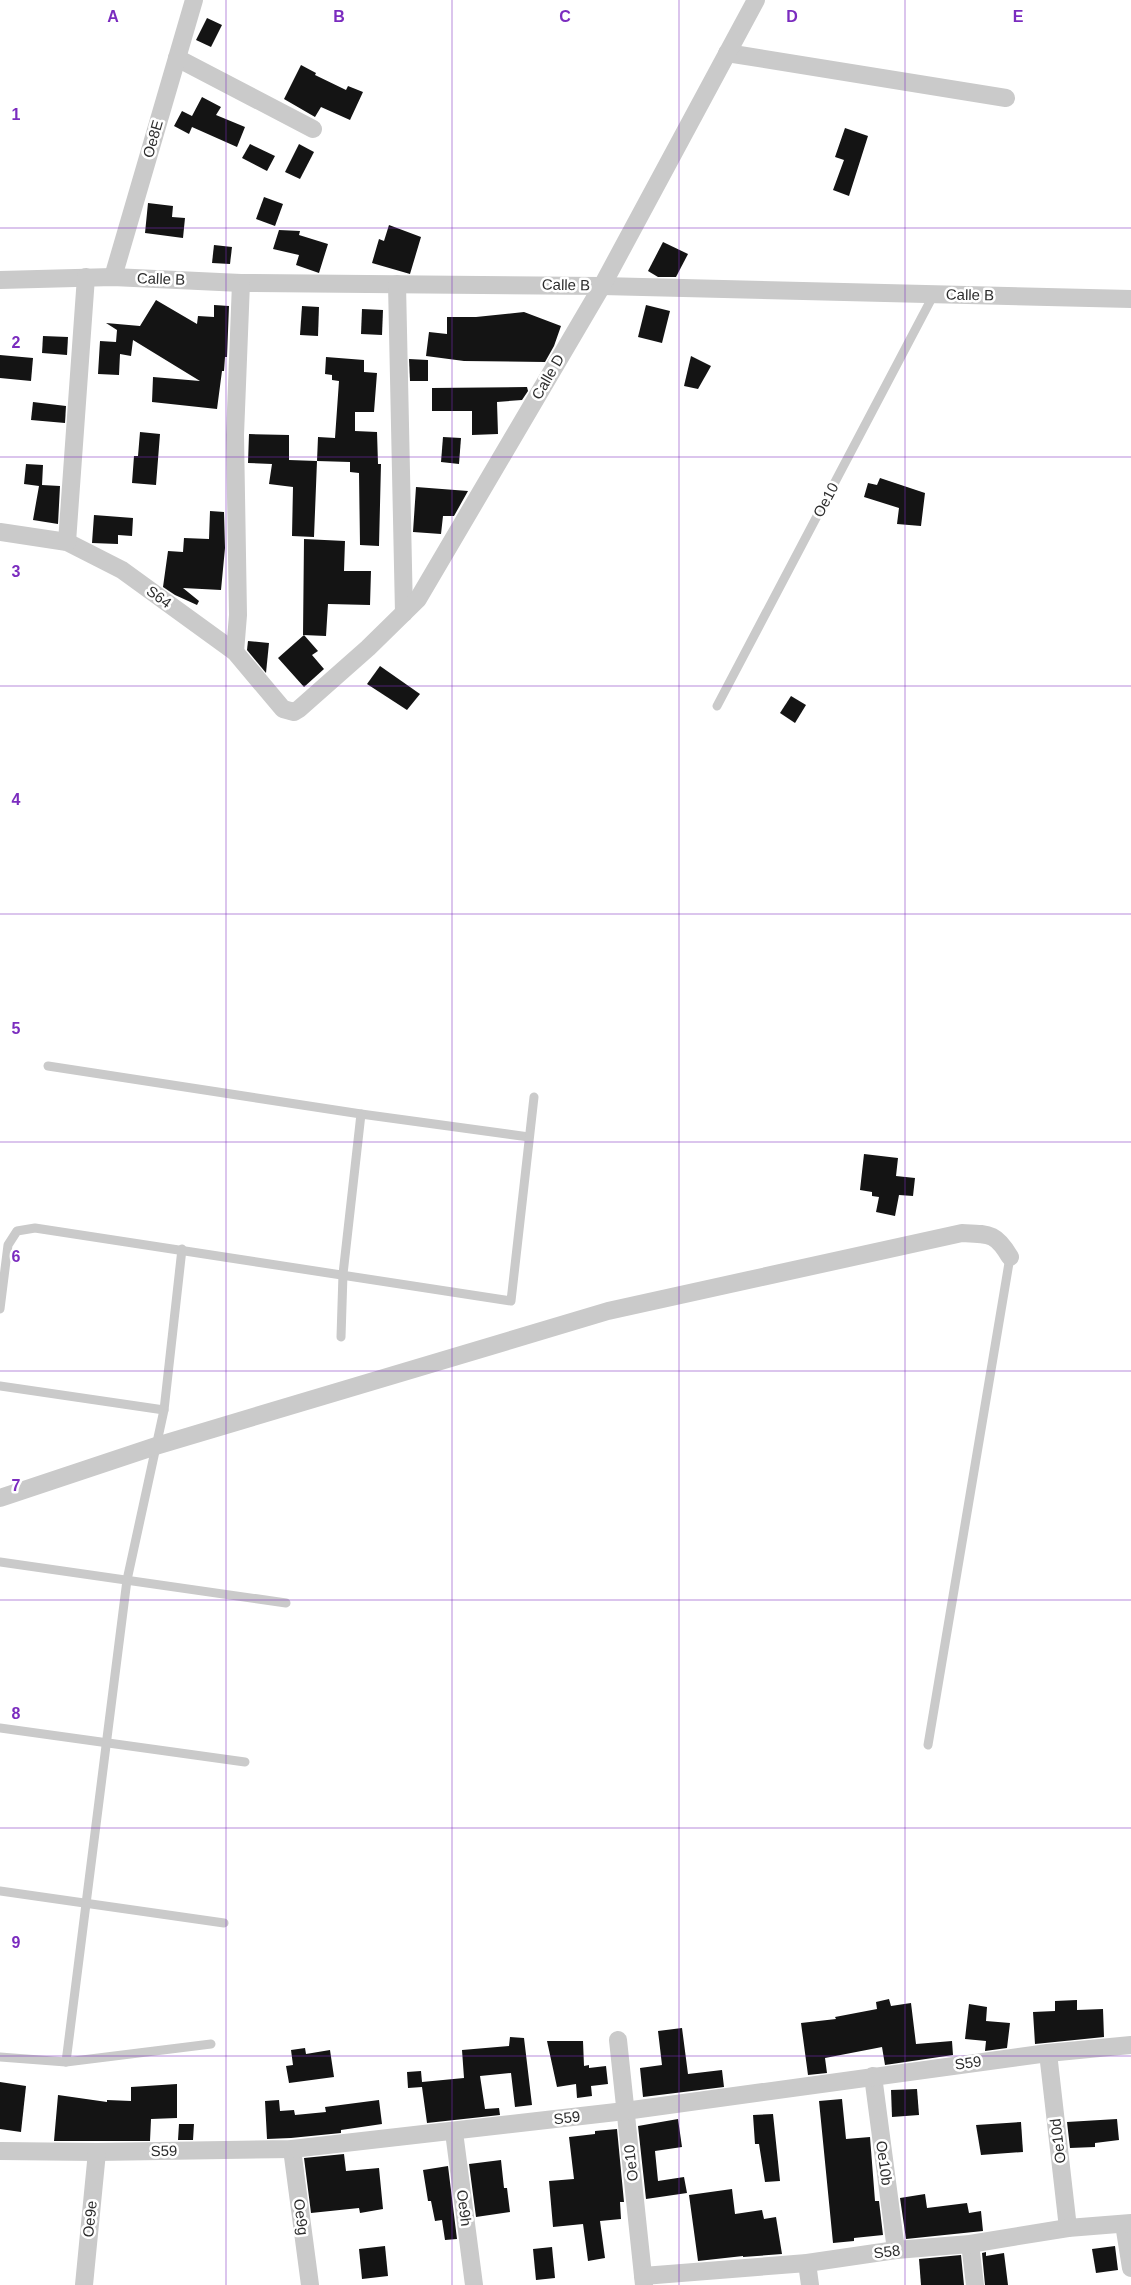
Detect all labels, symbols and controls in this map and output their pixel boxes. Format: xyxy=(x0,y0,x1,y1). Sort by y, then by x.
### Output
text: A xyxy=(107,8,119,25)
text: B xyxy=(333,8,345,25)
text: C xyxy=(559,8,571,25)
text: D xyxy=(786,8,798,25)
text: E xyxy=(1013,8,1024,25)
text: 1 xyxy=(12,106,21,123)
street label: Oe8E xyxy=(139,118,166,160)
street label: Calle B xyxy=(137,269,185,288)
street label: Calle B xyxy=(542,276,590,293)
street label: Calle B xyxy=(946,286,994,303)
text: 2 xyxy=(12,334,21,351)
street label: Calle D xyxy=(528,351,567,402)
street label: Oe10 xyxy=(809,480,842,520)
text: 3 xyxy=(12,563,21,580)
street label: S64 xyxy=(143,582,175,611)
text: 4 xyxy=(12,791,21,808)
text: 5 xyxy=(12,1020,21,1037)
text: 6 xyxy=(12,1248,21,1265)
text: 7 xyxy=(12,1477,21,1494)
text: 8 xyxy=(12,1705,21,1722)
text: 9 xyxy=(12,1934,21,1951)
street label: S59 xyxy=(954,2052,982,2073)
street label: S59 xyxy=(553,2107,581,2128)
street label: Oe10d xyxy=(1046,2118,1069,2164)
street label: Oe10b xyxy=(873,2139,896,2186)
street label: S59 xyxy=(150,2142,177,2159)
street label: Oe10 xyxy=(620,2144,641,2182)
street label: Oe9h xyxy=(454,2189,475,2227)
street label: Oe9g xyxy=(291,2198,312,2236)
street label: Oe9e xyxy=(79,2200,100,2238)
street label: S58 xyxy=(873,2241,901,2262)

